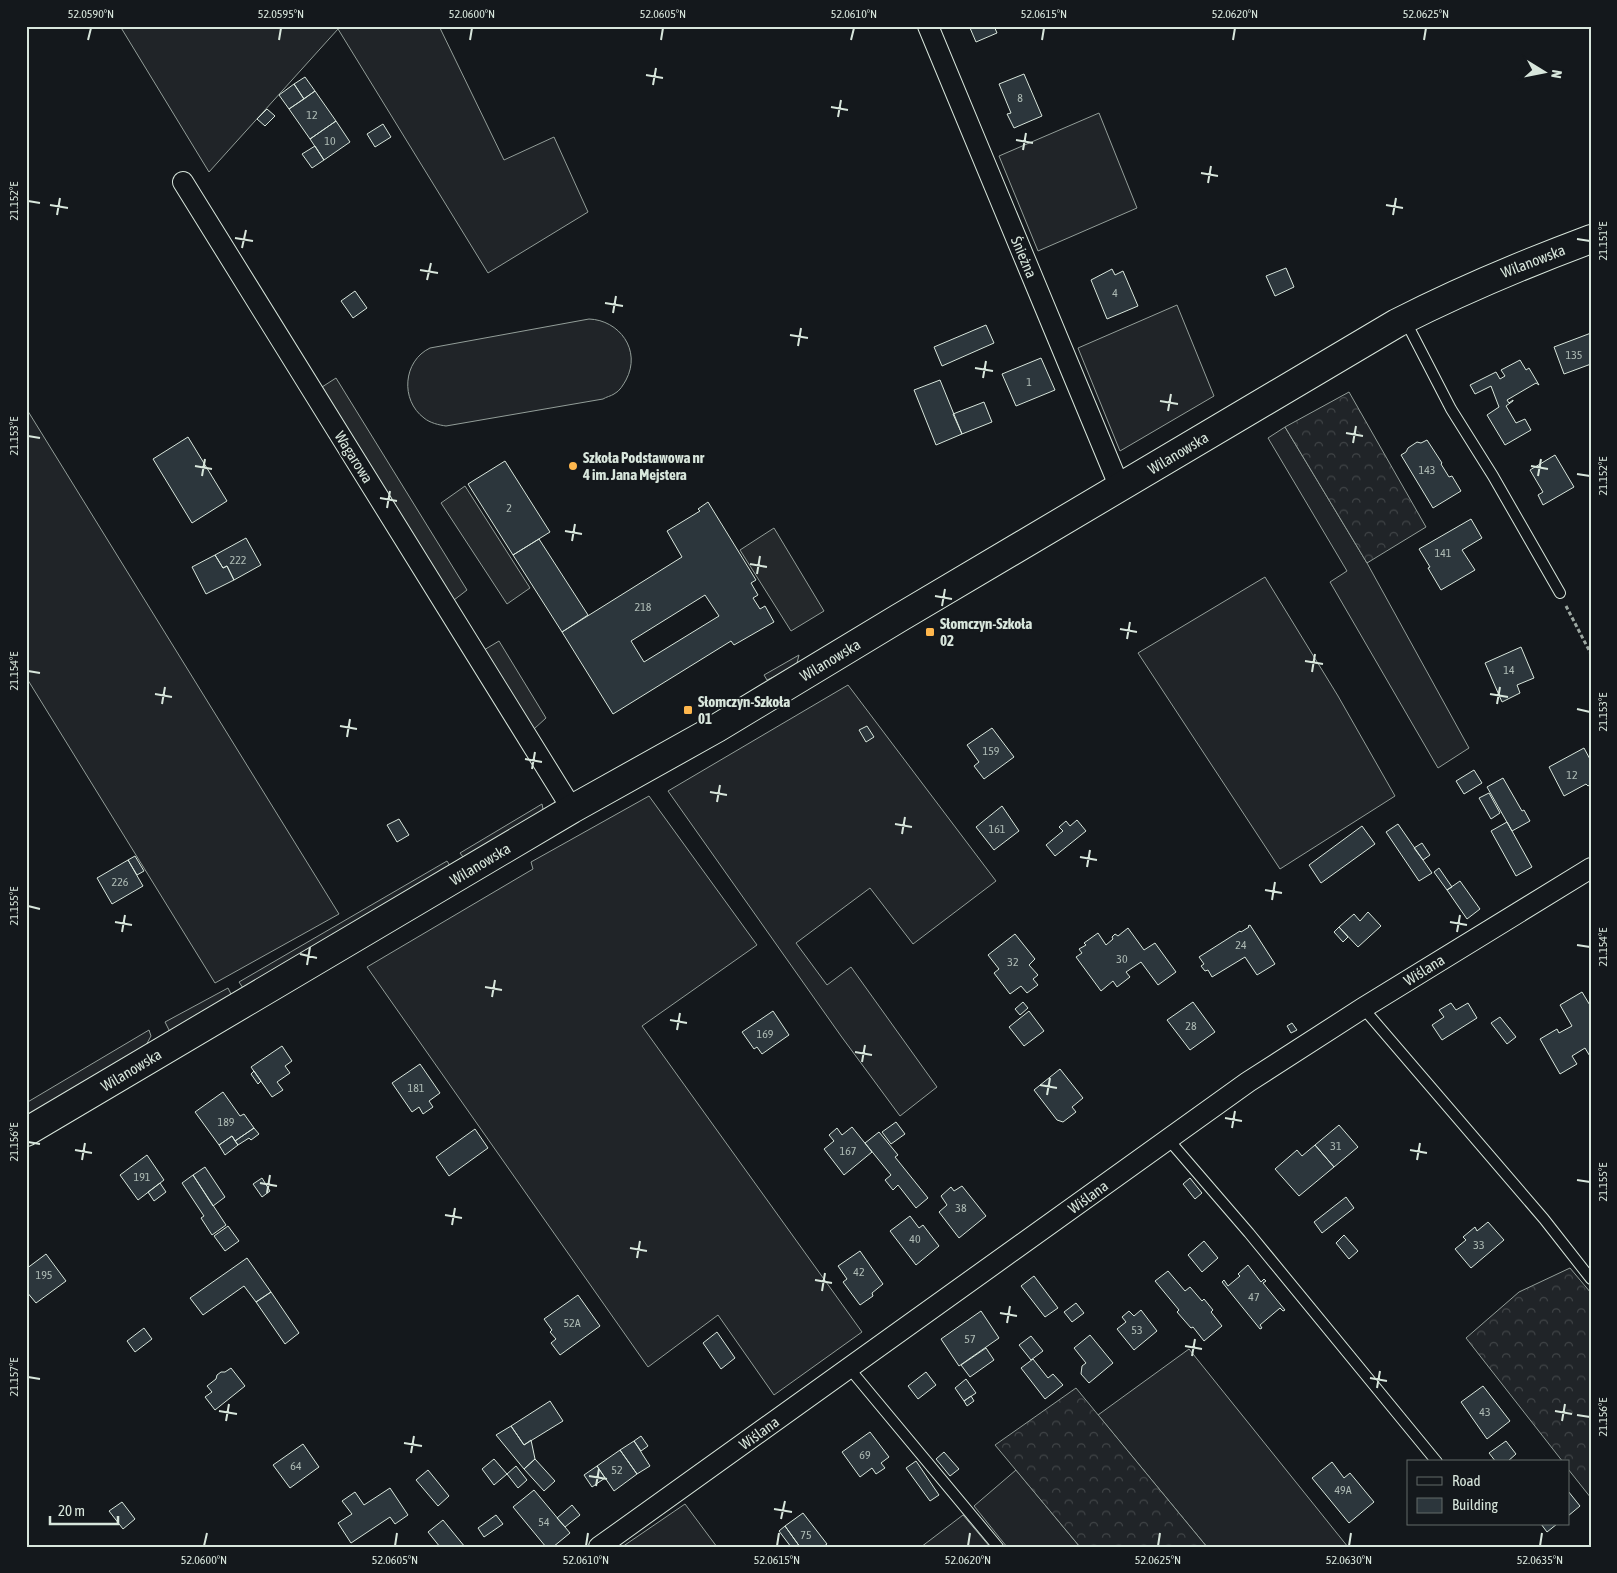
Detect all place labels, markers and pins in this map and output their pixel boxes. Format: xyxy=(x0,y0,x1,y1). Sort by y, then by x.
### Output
place label: Szkoła Podstawowa nr 4 im. Jana Mejstera xyxy=(582,449,705,483)
marker: Szkoła Podstawowa nr 4 im. Jana Mejstera xyxy=(567,460,579,472)
place label: Słomczyn-Szkoła 02 xyxy=(940,615,1032,649)
marker: Słomczyn-Szkoła 02 xyxy=(924,626,936,638)
place label: Słomczyn-Szkoła 01 xyxy=(698,693,790,727)
marker: Słomczyn-Szkoła 01 xyxy=(682,704,694,716)

